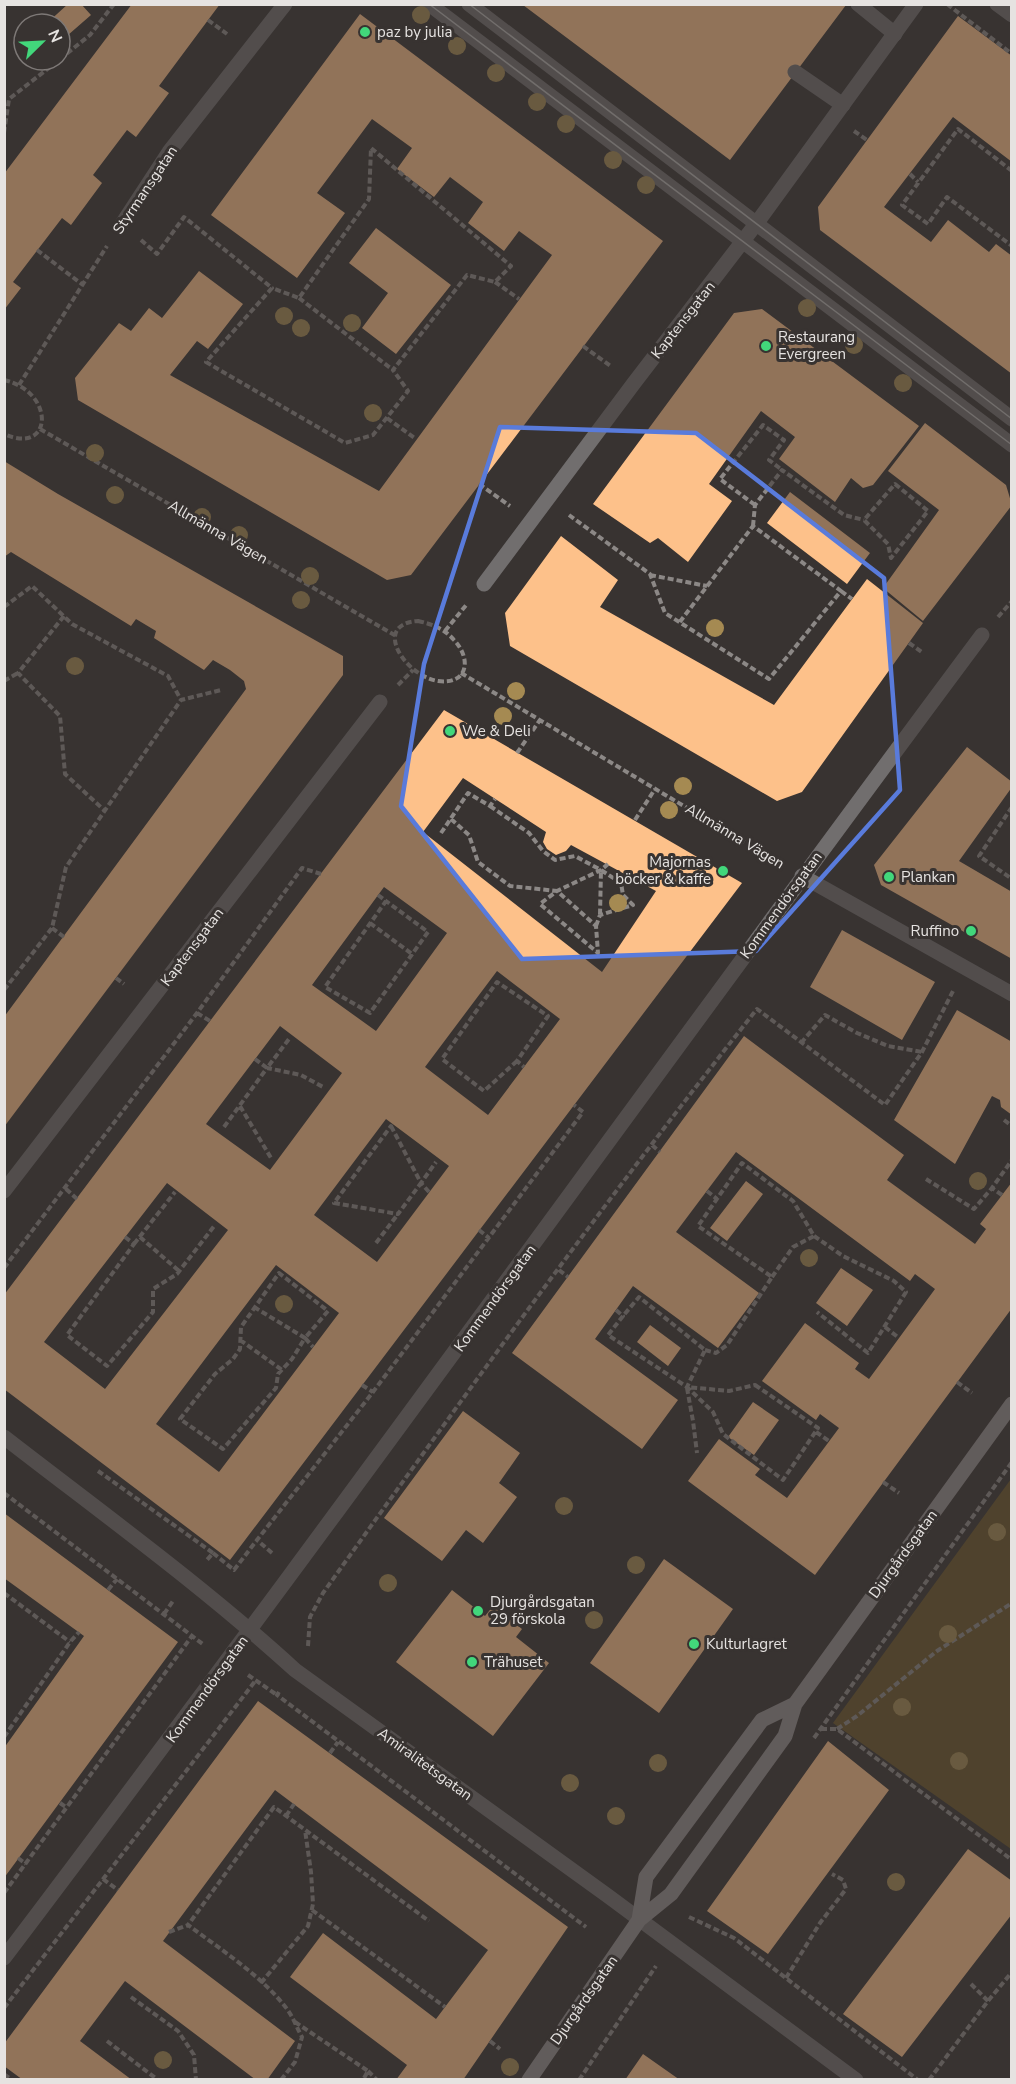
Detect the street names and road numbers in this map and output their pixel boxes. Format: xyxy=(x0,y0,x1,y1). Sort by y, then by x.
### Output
street label: Styrmansgatan xyxy=(108,142,182,238)
street label: Kaptensgatan xyxy=(646,277,720,363)
street label: Allmänna Vägen xyxy=(164,495,272,569)
street label: Allmänna Vägen xyxy=(682,799,788,873)
street label: Kommendörsgatan xyxy=(735,847,827,963)
street label: Kaptensgatan xyxy=(156,904,228,990)
street label: Kommendörsgatan xyxy=(449,1240,541,1356)
street label: Djurgårdsgatan xyxy=(864,1506,942,1602)
street label: Kommendörsgatan xyxy=(161,1631,253,1747)
street label: Amiralitetsgatan xyxy=(374,1723,476,1805)
street label: Djurgårdsgatan xyxy=(546,1951,622,2049)

